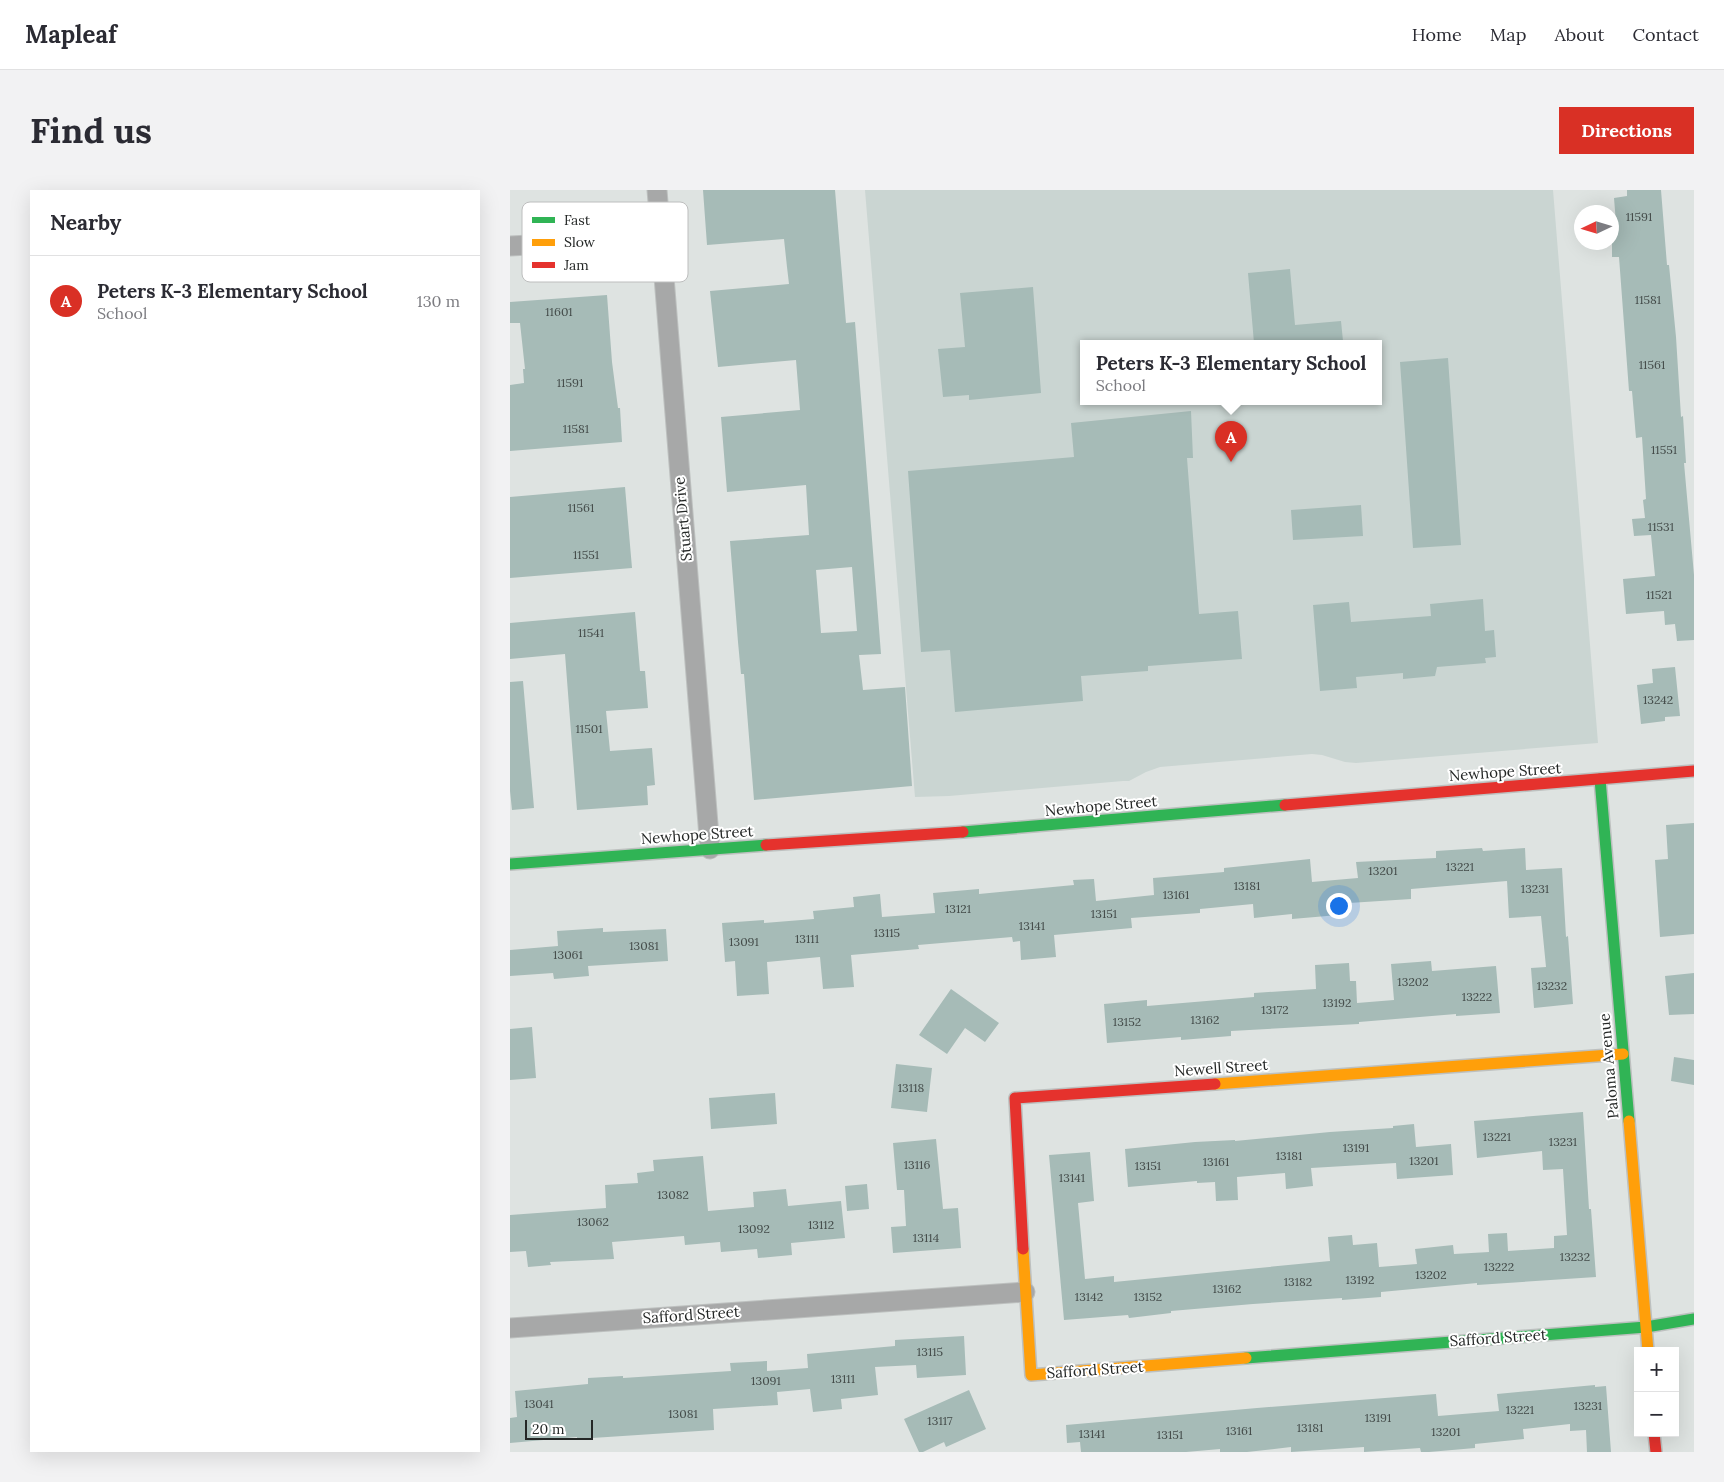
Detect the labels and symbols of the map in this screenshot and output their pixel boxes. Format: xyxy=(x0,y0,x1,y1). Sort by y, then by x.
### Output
legend xyxy=(522,202,688,282)
north arrow xyxy=(1574,205,1619,250)
house number: 11591 xyxy=(1626,209,1652,224)
text: Fast xyxy=(564,211,591,229)
text: Slow xyxy=(564,233,596,251)
text: Jam xyxy=(563,256,589,274)
house number: 11581 xyxy=(1635,292,1661,307)
house number: 11601 xyxy=(545,304,573,319)
house number: 11561 xyxy=(1639,357,1665,372)
house number: 11591 xyxy=(557,375,583,390)
house number: 11581 xyxy=(563,421,589,436)
pin: A xyxy=(1215,421,1247,462)
house number: 11551 xyxy=(1651,442,1677,457)
street label: Stuart Drive xyxy=(669,476,696,562)
house number: 11561 xyxy=(568,500,594,515)
house number: 11531 xyxy=(1648,519,1674,534)
house number: 11551 xyxy=(573,547,599,562)
house number: 11521 xyxy=(1646,587,1672,602)
house number: 11541 xyxy=(578,625,604,640)
house number: 13242 xyxy=(1643,692,1673,707)
house number: 11501 xyxy=(575,721,603,736)
street label: Newhope Street xyxy=(1448,758,1562,785)
street label: Newhope Street xyxy=(1044,791,1158,820)
street label: Newhope Street xyxy=(640,821,754,848)
house number: 13221 xyxy=(1446,859,1474,874)
house number: 13201 xyxy=(1368,863,1398,878)
house number: 13181 xyxy=(1234,878,1260,893)
house number: 13231 xyxy=(1521,881,1549,896)
house number: 13161 xyxy=(1163,887,1189,902)
your location xyxy=(1326,893,1352,919)
house number: 13121 xyxy=(945,901,971,916)
house number: 13151 xyxy=(1091,906,1117,921)
house number: 13141 xyxy=(1019,918,1045,933)
house number: 13115 xyxy=(874,925,900,940)
house number: 13111 xyxy=(795,931,819,946)
house number: 13091 xyxy=(729,934,759,949)
house number: 13081 xyxy=(629,938,659,953)
house number: 13061 xyxy=(553,947,583,962)
house number: 13202 xyxy=(1397,974,1429,989)
house number: 13232 xyxy=(1537,978,1567,993)
house number: 13222 xyxy=(1462,989,1492,1004)
house number: 13192 xyxy=(1323,995,1351,1010)
house number: 13172 xyxy=(1261,1002,1289,1017)
house number: 13162 xyxy=(1191,1012,1219,1027)
street label: Paloma Avenue xyxy=(1594,1013,1623,1119)
house number: 13152 xyxy=(1113,1014,1141,1029)
street label: Newell Street xyxy=(1173,1055,1269,1080)
house number: 13118 xyxy=(898,1080,925,1095)
house number: 13221 xyxy=(1483,1129,1511,1144)
house number: 13231 xyxy=(1549,1134,1577,1149)
house number: 13191 xyxy=(1343,1140,1369,1155)
house number: 13181 xyxy=(1276,1148,1302,1163)
house number: 13201 xyxy=(1409,1153,1439,1168)
house number: 13161 xyxy=(1203,1154,1229,1169)
house number: 13116 xyxy=(904,1157,930,1172)
house number: 13151 xyxy=(1135,1158,1161,1173)
house number: 13141 xyxy=(1059,1170,1085,1185)
house number: 13082 xyxy=(657,1187,689,1202)
house number: 13062 xyxy=(577,1214,609,1229)
house number: 13112 xyxy=(808,1217,834,1232)
house number: 13092 xyxy=(738,1221,770,1236)
house number: 13114 xyxy=(913,1230,940,1245)
house number: 13232 xyxy=(1560,1249,1590,1264)
house number: 13222 xyxy=(1484,1259,1514,1274)
house number: 13202 xyxy=(1415,1267,1447,1282)
house number: 13192 xyxy=(1346,1272,1374,1287)
house number: 13182 xyxy=(1284,1274,1312,1289)
house number: 13162 xyxy=(1213,1281,1241,1296)
house number: 13142 xyxy=(1075,1289,1103,1304)
house number: 13152 xyxy=(1134,1289,1162,1304)
street label: Safford Street xyxy=(642,1302,740,1327)
street label: Safford Street xyxy=(1449,1325,1547,1350)
house number: 13115 xyxy=(917,1344,943,1359)
street label: Safford Street xyxy=(1046,1357,1144,1382)
house number: 13111 xyxy=(831,1371,855,1386)
house number: 13091 xyxy=(751,1373,781,1388)
house number: 13041 xyxy=(524,1396,554,1411)
house number: 13231 xyxy=(1574,1398,1602,1413)
house number: 13221 xyxy=(1506,1402,1534,1417)
house number: 13081 xyxy=(668,1406,698,1421)
house number: 13191 xyxy=(1365,1410,1391,1425)
house number: 13117 xyxy=(927,1413,953,1428)
scale bar xyxy=(525,1417,592,1440)
house number: 13181 xyxy=(1297,1420,1323,1435)
house number: 13161 xyxy=(1226,1423,1252,1438)
house number: 13201 xyxy=(1431,1424,1461,1439)
house number: 13141 xyxy=(1079,1426,1105,1441)
house number: 13151 xyxy=(1157,1427,1183,1442)

